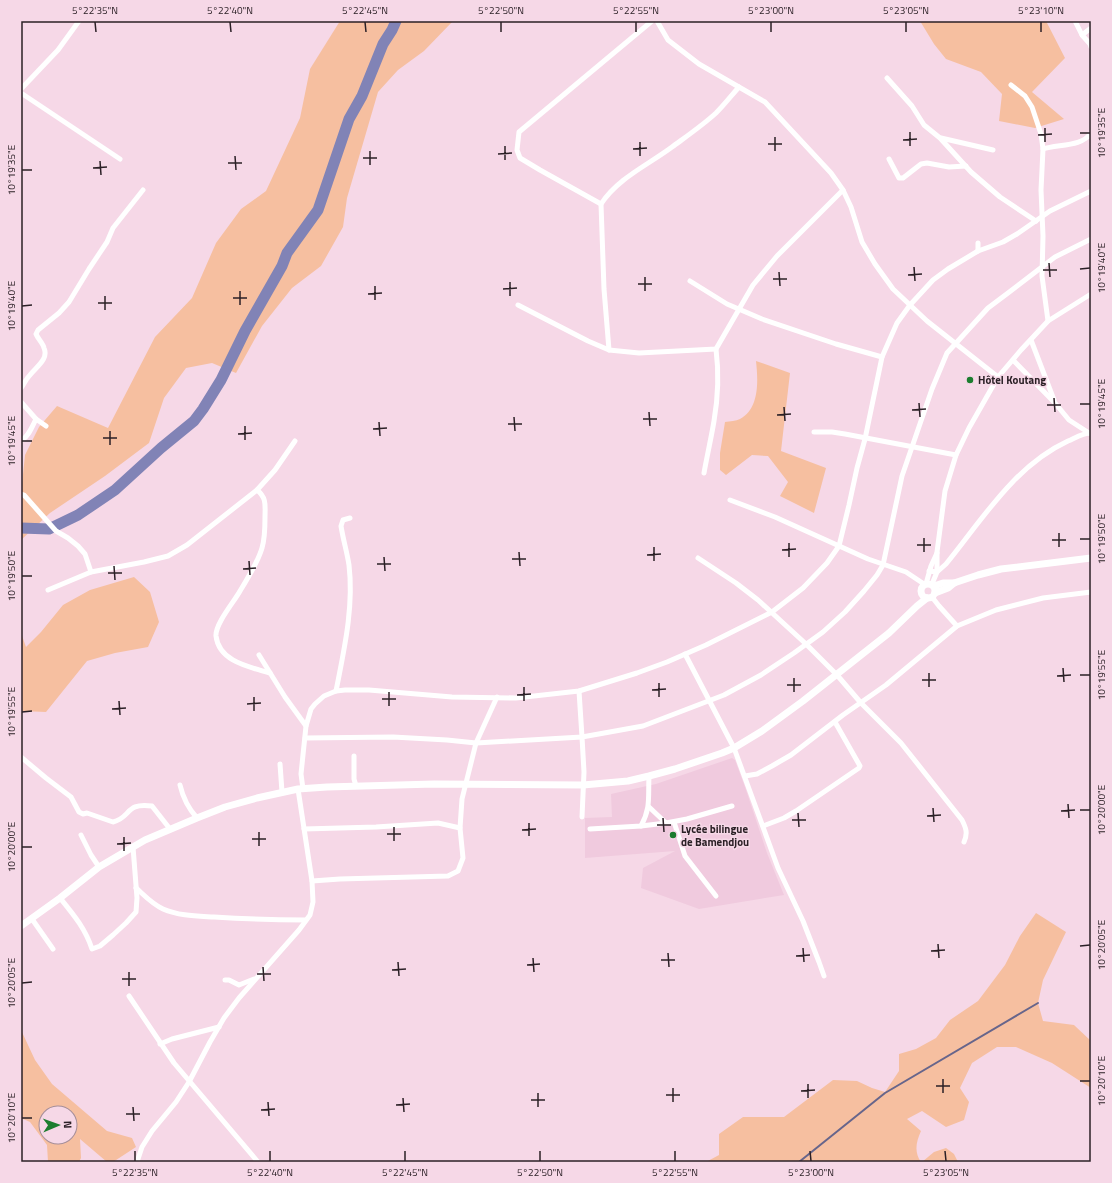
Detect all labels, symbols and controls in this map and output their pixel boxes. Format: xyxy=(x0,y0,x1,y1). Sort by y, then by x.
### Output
text: 5°22'35"N xyxy=(72,3,118,18)
text: 5°22'40"N xyxy=(207,3,253,18)
text: 5°22'45"N xyxy=(342,3,388,18)
text: 5°22'50"N xyxy=(478,3,524,18)
text: 5°22'55"N xyxy=(613,3,659,18)
text: 5°23'00"N xyxy=(748,3,794,18)
text: 5°23'05"N xyxy=(883,3,929,18)
text: 5°23'10"N xyxy=(1018,3,1064,18)
text: 10°19'35"E xyxy=(1094,107,1109,158)
text: 10°19'35"E xyxy=(4,144,19,195)
text: 10°19'40"E xyxy=(1094,242,1109,293)
text: 10°19'40"E xyxy=(4,280,19,331)
place label: Hôtel Koutang xyxy=(978,372,1046,388)
marker: Hôtel Koutang xyxy=(965,375,975,385)
text: 10°19'45"E xyxy=(1094,378,1109,429)
text: 10°19'45"E xyxy=(4,415,19,466)
text: 10°19'50"E xyxy=(1094,513,1109,564)
text: 10°19'50"E xyxy=(4,550,19,601)
text: 10°19'55"E xyxy=(1094,649,1109,700)
text: 10°19'55"E xyxy=(4,686,19,737)
text: 10°20'00"E xyxy=(1094,784,1109,835)
text: 10°20'00"E xyxy=(4,821,19,872)
place label: Lycée bilingue de Bamendjou xyxy=(681,821,749,850)
marker: Lycée bilingue de Bamendjou xyxy=(668,830,678,840)
text: 10°20'05"E xyxy=(1094,919,1109,970)
text: 10°20'05"E xyxy=(4,957,19,1008)
text: 10°20'10"E xyxy=(1094,1055,1109,1106)
text: 10°20'10"E xyxy=(4,1092,19,1143)
north arrow xyxy=(38,1105,78,1145)
text: N xyxy=(60,1121,76,1129)
text: 5°22'35"N xyxy=(112,1165,158,1180)
text: 5°22'40"N xyxy=(247,1165,293,1180)
text: 5°22'45"N xyxy=(382,1165,428,1180)
text: 5°22'50"N xyxy=(517,1165,563,1180)
text: 5°22'55"N xyxy=(652,1165,698,1180)
text: 5°23'00"N xyxy=(788,1165,834,1180)
text: 5°23'05"N xyxy=(923,1165,969,1180)

